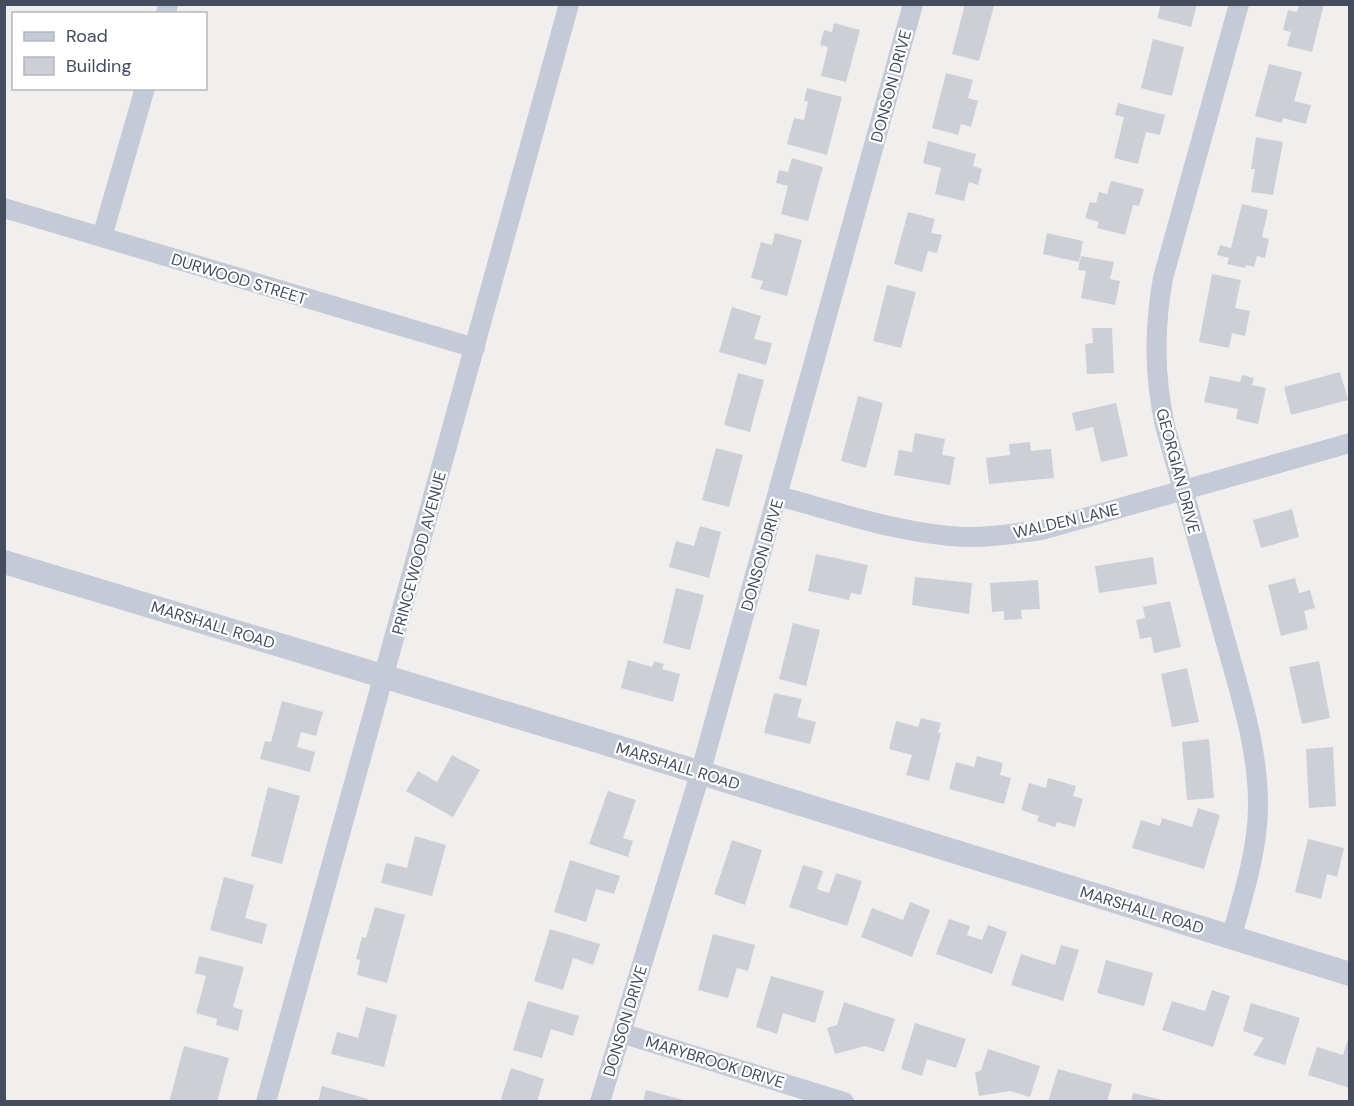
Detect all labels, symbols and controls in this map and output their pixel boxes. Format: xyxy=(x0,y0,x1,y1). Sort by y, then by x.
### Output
legend xyxy=(12,12,207,90)
text: Road xyxy=(66,24,108,48)
street label: DONSON DRIVE xyxy=(866,28,916,144)
text: Building xyxy=(66,54,131,78)
street label: DURWOOD STREET xyxy=(169,248,309,310)
street label: GEORGIAN DRIVE xyxy=(1151,406,1205,536)
street label: PRINCEWOOD AVENUE xyxy=(387,469,451,637)
street label: DONSON DRIVE xyxy=(736,497,788,613)
street label: WALDEN LANE xyxy=(1011,499,1121,543)
street label: MARSHALL ROAD xyxy=(149,596,277,654)
street label: MARSHALL ROAD xyxy=(614,737,742,795)
street label: MARSHALL ROAD xyxy=(1078,881,1206,939)
street label: DONSON DRIVE xyxy=(598,963,652,1079)
street label: MARYBROOK DRIVE xyxy=(643,1031,787,1093)

